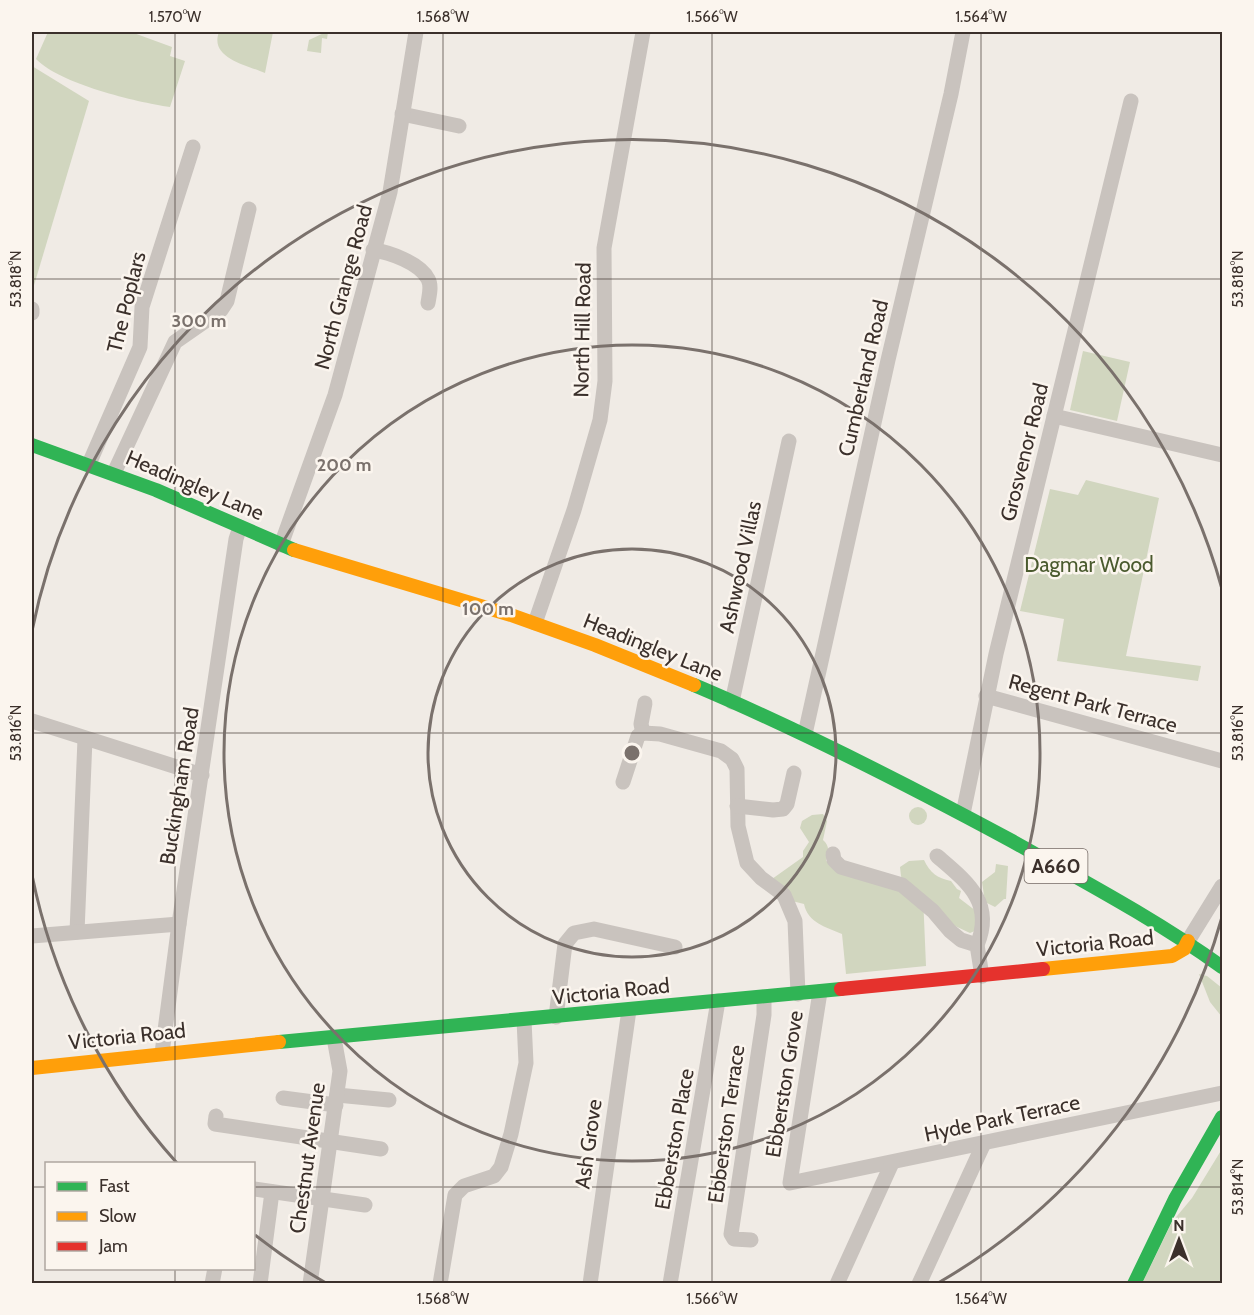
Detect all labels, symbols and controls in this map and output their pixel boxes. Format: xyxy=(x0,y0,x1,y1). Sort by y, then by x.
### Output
text: 1.570°W xyxy=(149,8,202,26)
text: 1.568°W xyxy=(417,8,470,26)
text: 1.566°W xyxy=(686,8,739,26)
text: 1.564°W xyxy=(955,8,1008,26)
street label: North Grange Road xyxy=(309,202,377,372)
street label: The Poplars xyxy=(101,249,151,355)
text: 53.818°N xyxy=(7,250,25,308)
text: 53.818°N xyxy=(1229,250,1247,308)
street label: North Hill Road xyxy=(568,262,596,398)
street label: Cumberland Road xyxy=(833,297,893,459)
text: 300 m xyxy=(172,310,226,332)
street label: Grosvenor Road xyxy=(995,380,1053,524)
street label: Headingley Lane xyxy=(122,445,268,525)
text: 200 m xyxy=(317,454,371,476)
street label: Ashwood Villas xyxy=(714,498,766,635)
park label: Dagmar Wood xyxy=(1024,552,1154,577)
text: 100 m xyxy=(462,598,514,620)
street label: Headingley Lane xyxy=(580,608,726,686)
street label: Regent Park Terrace xyxy=(1006,668,1180,738)
text: 53.816°N xyxy=(7,705,25,761)
street label: Buckingham Road xyxy=(154,705,204,867)
text: 53.816°N xyxy=(1229,705,1247,761)
centre of rings xyxy=(622,743,642,763)
road number: A660 xyxy=(1024,849,1088,883)
street label: Victoria Road xyxy=(1035,924,1155,962)
street label: Victoria Road xyxy=(551,972,671,1010)
street label: Ebberston Grove xyxy=(760,1008,808,1159)
street label: Victoria Road xyxy=(67,1017,187,1055)
street label: Ebberston Terrace xyxy=(703,1043,750,1205)
street label: Ebberston Place xyxy=(649,1066,699,1212)
street label: Chestnut Avenue xyxy=(284,1081,330,1235)
street label: Hyde Park Terrace xyxy=(922,1089,1082,1147)
street label: Ash Grove xyxy=(569,1097,607,1190)
text: 53.814°N xyxy=(1229,1159,1247,1215)
legend xyxy=(45,1162,255,1270)
text: Fast xyxy=(99,1175,130,1197)
text: Slow xyxy=(99,1205,136,1227)
north arrow xyxy=(1149,1210,1209,1270)
text: N xyxy=(1173,1216,1185,1235)
text: Jam xyxy=(98,1235,128,1257)
text: 1.568°W xyxy=(417,1290,470,1308)
text: 1.566°W xyxy=(686,1290,739,1308)
text: 1.564°W xyxy=(955,1290,1008,1308)

